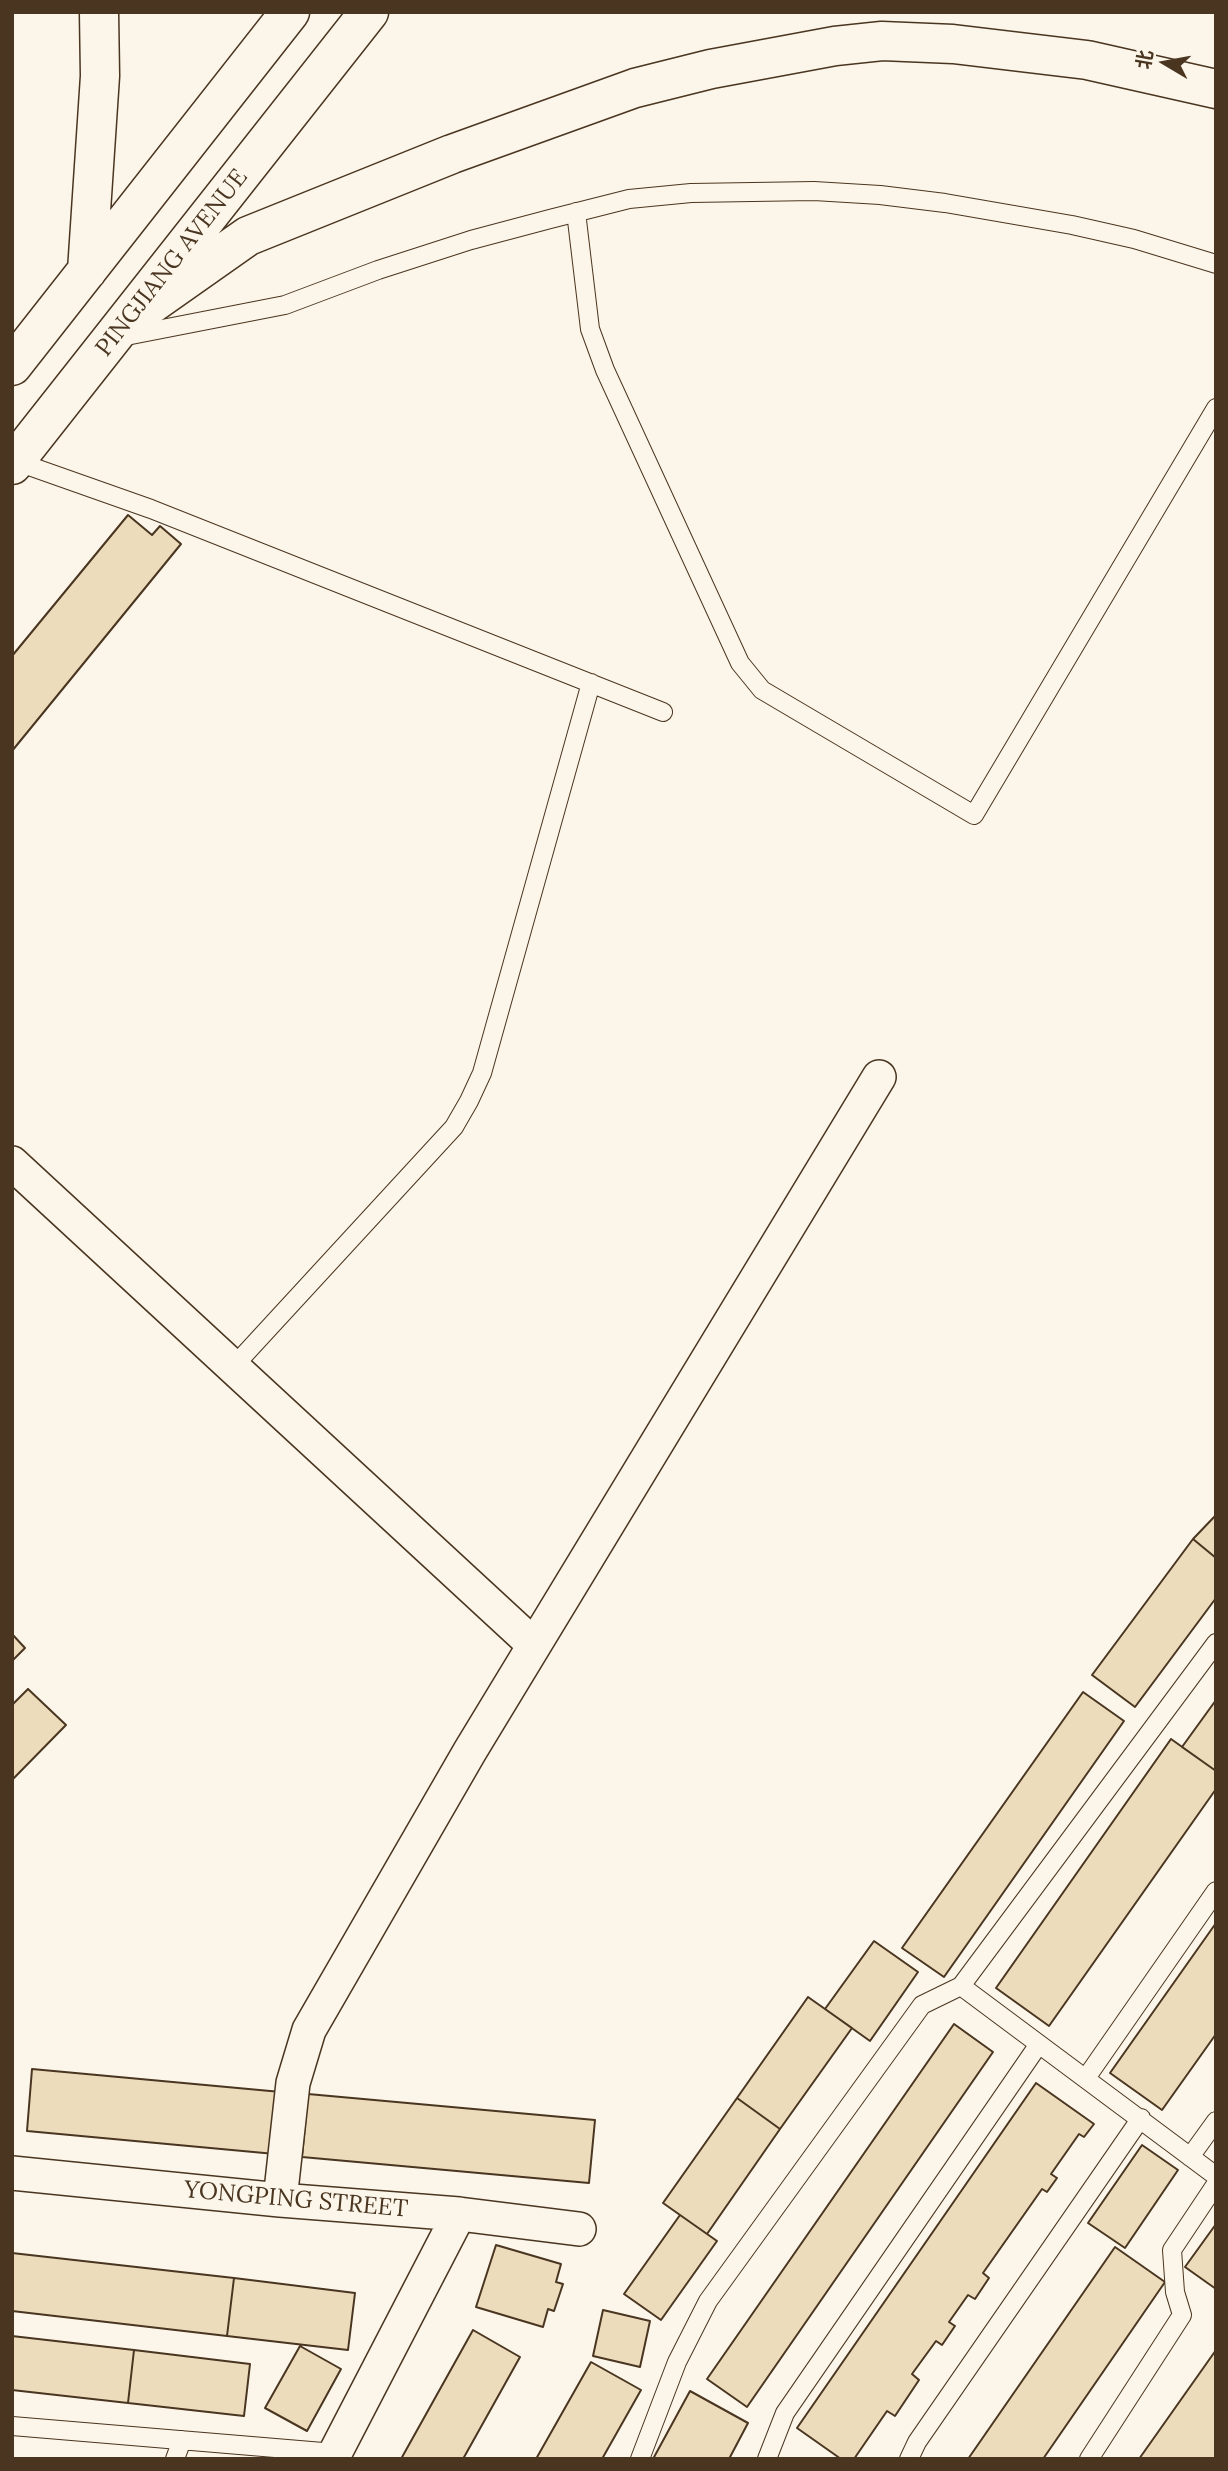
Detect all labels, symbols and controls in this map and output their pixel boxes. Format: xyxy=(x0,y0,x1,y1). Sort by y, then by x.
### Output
north arrow xyxy=(1130,28,1200,98)
text: 北 xyxy=(1131,48,1158,71)
street label: PINGJIANG AVENUE xyxy=(90,164,254,362)
street label: YONGPING STREET xyxy=(183,2176,409,2224)

